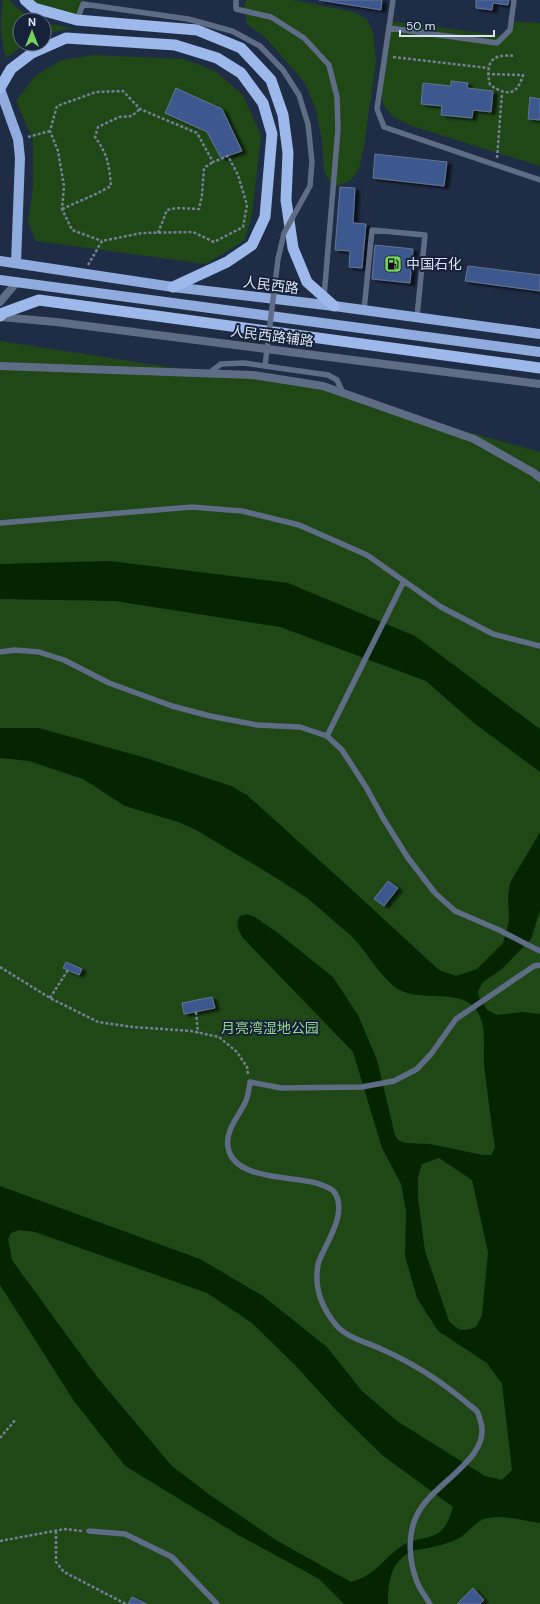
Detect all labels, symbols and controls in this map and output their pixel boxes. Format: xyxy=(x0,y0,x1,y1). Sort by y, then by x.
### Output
north arrow xyxy=(12,12,52,52)
scale bar xyxy=(400,12,494,38)
text: N xyxy=(28,15,36,29)
text: 50 m xyxy=(406,18,435,34)
fuel station icon: 中国石化 xyxy=(383,254,403,274)
place label: 中国石化 xyxy=(406,255,462,273)
street label: 人民西路 xyxy=(242,273,300,297)
street label: 人民西路辅路 xyxy=(229,322,315,350)
park label: 月亮湾湿地公园 xyxy=(221,1019,319,1037)

